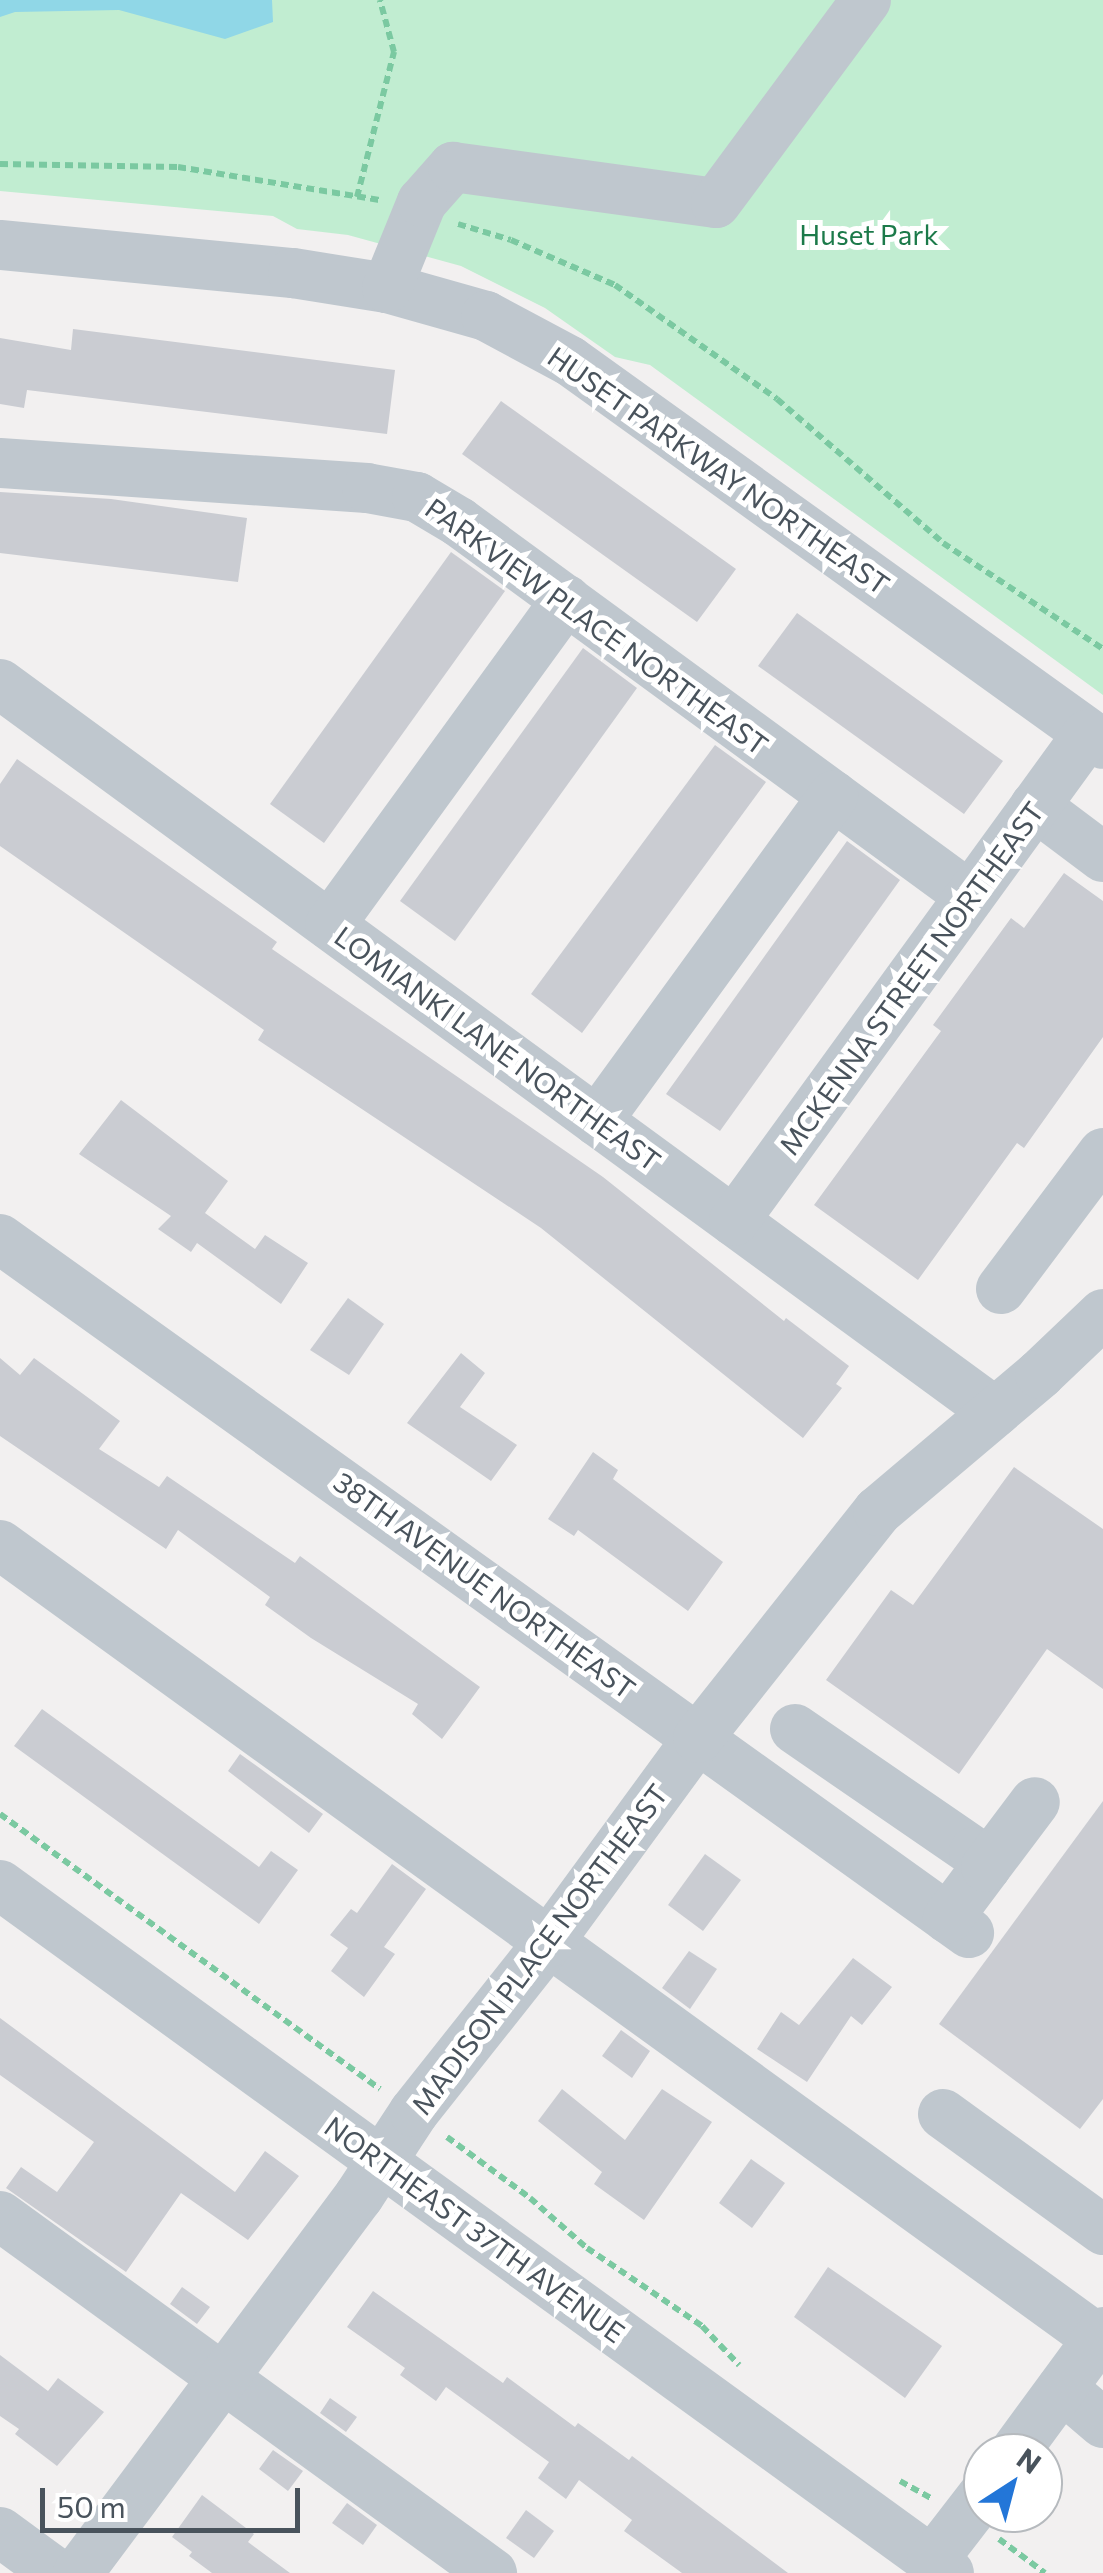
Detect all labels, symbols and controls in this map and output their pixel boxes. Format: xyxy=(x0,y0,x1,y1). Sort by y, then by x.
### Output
park label: Huset Park xyxy=(799,217,939,251)
street label: HUSET PARKWAY NORTHEAST xyxy=(542,339,896,601)
street label: PARKVIEW PLACE NORTHEAST xyxy=(419,490,775,762)
street label: MCKENNA STREET NORTHEAST xyxy=(772,795,1050,1161)
street label: LOMIANKI LANE NORTHEAST xyxy=(329,918,667,1178)
street label: 38TH AVENUE NORTHEAST xyxy=(328,1464,642,1706)
street label: MADISON PLACE NORTHEAST xyxy=(404,1777,674,2121)
street label: NORTHEAST 37TH AVENUE xyxy=(318,2109,632,2349)
north arrow xyxy=(963,2433,1063,2533)
text: N xyxy=(1011,2440,1048,2480)
scale bar xyxy=(45,2468,305,2530)
text: 50 m xyxy=(57,2487,126,2524)

